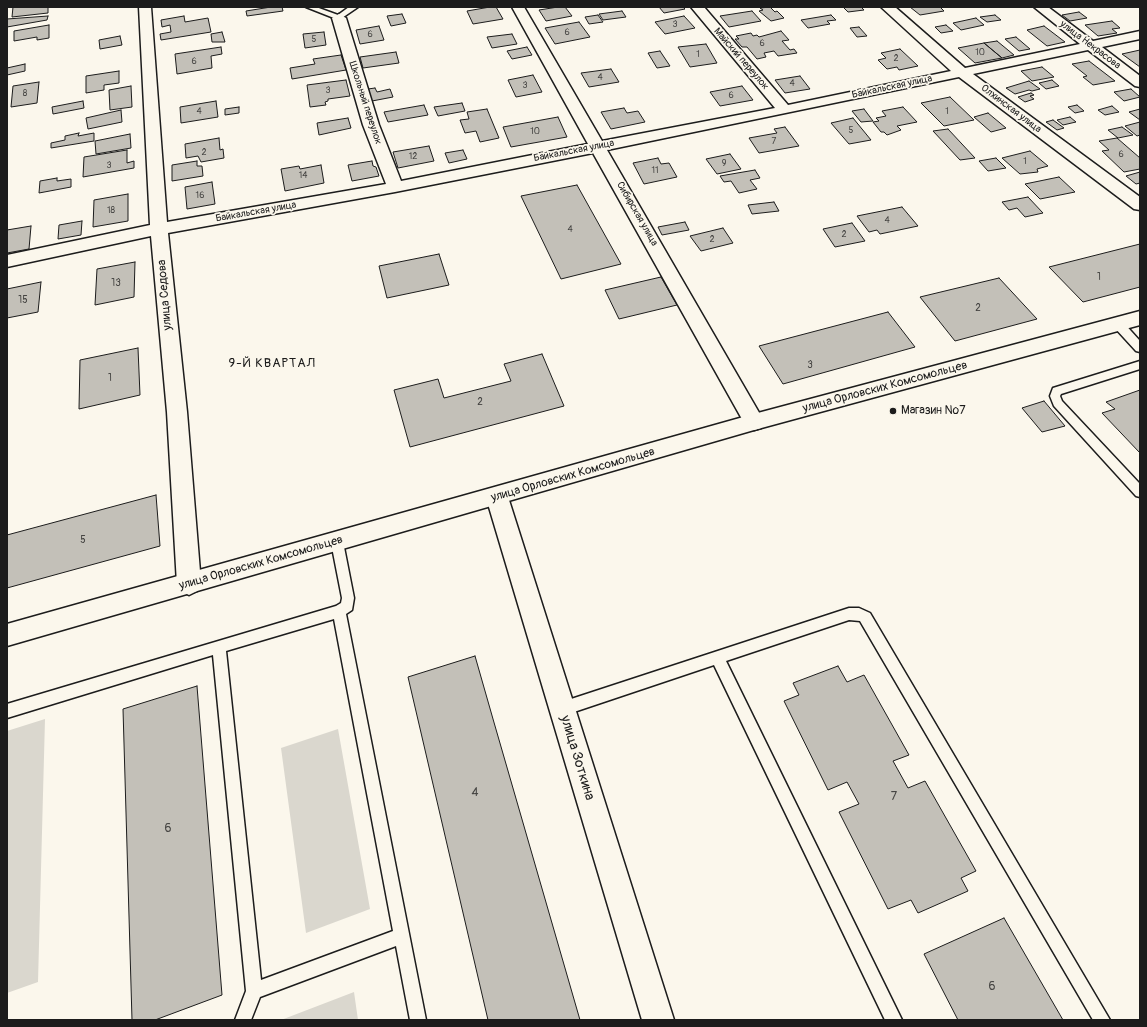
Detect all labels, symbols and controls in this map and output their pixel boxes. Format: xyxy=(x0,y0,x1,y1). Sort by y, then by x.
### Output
street label: улица Некрасова xyxy=(1057,18,1123,72)
house number: 3 xyxy=(672,20,678,30)
street label: Майский переулок xyxy=(711,26,771,92)
house number: 6 xyxy=(564,28,570,38)
house number: 6 xyxy=(367,30,373,40)
house number: 5 xyxy=(312,35,316,45)
house number: 6 xyxy=(759,39,765,49)
house number: 10 xyxy=(975,48,985,58)
house number: 1 xyxy=(696,50,700,60)
house number: 2 xyxy=(893,54,899,64)
house number: 6 xyxy=(191,57,197,67)
street label: Школьный переулок xyxy=(346,60,384,146)
house number: 4 xyxy=(597,73,603,83)
street label: Байкальская улица xyxy=(851,73,933,101)
house number: 4 xyxy=(789,79,795,89)
house number: 3 xyxy=(522,81,528,91)
street label: Олхинская улица xyxy=(978,82,1044,136)
house number: 3 xyxy=(325,86,331,96)
house number: 8 xyxy=(23,89,27,99)
house number: 6 xyxy=(728,91,734,101)
house number: 4 xyxy=(196,107,202,117)
house number: 1 xyxy=(945,107,949,117)
house number: 5 xyxy=(849,126,853,136)
house number: 10 xyxy=(530,127,540,137)
street label: Байкальская улица xyxy=(533,137,615,165)
house number: 7 xyxy=(772,137,776,147)
house number: 2 xyxy=(201,148,207,158)
house number: 6 xyxy=(1118,150,1124,160)
house number: 12 xyxy=(409,152,417,162)
house number: 1 xyxy=(1023,157,1027,167)
house number: 9 xyxy=(722,159,726,169)
house number: 3 xyxy=(106,161,112,171)
house number: 11 xyxy=(651,166,659,176)
house number: 14 xyxy=(299,171,307,181)
street label: Сибирская улица xyxy=(614,180,660,248)
house number: 16 xyxy=(196,191,204,201)
street label: Байкальская улица xyxy=(215,199,297,225)
house number: 18 xyxy=(107,206,115,216)
house number: 4 xyxy=(884,216,890,226)
house number: 4 xyxy=(567,225,573,235)
house number: 2 xyxy=(841,230,847,240)
house number: 2 xyxy=(709,235,715,245)
street label: улица Седова xyxy=(155,259,175,331)
house number: 1 xyxy=(1097,271,1101,283)
house number: 13 xyxy=(111,277,121,289)
house number: 15 xyxy=(18,294,28,306)
house number: 2 xyxy=(975,302,981,314)
district label: 9-Й КВАРТАЛ xyxy=(228,356,316,372)
street label: улица Орловских Комсомольцев xyxy=(801,358,969,416)
house number: 3 xyxy=(807,359,813,371)
house number: 1 xyxy=(108,372,112,384)
house number: 2 xyxy=(477,396,483,408)
place label: Магазин №7 xyxy=(901,404,966,418)
marker: Магазин №7 xyxy=(888,406,898,416)
street label: улица Орловских Комсомольцев xyxy=(489,445,657,505)
street label: улица Орловских Комсомольцев xyxy=(177,533,345,593)
house number: 5 xyxy=(80,534,86,546)
street label: улица Зоткина xyxy=(556,714,598,802)
house number: 4 xyxy=(472,786,478,800)
house number: 7 xyxy=(891,790,897,804)
house number: 6 xyxy=(165,822,171,836)
house number: 6 xyxy=(989,980,995,994)

